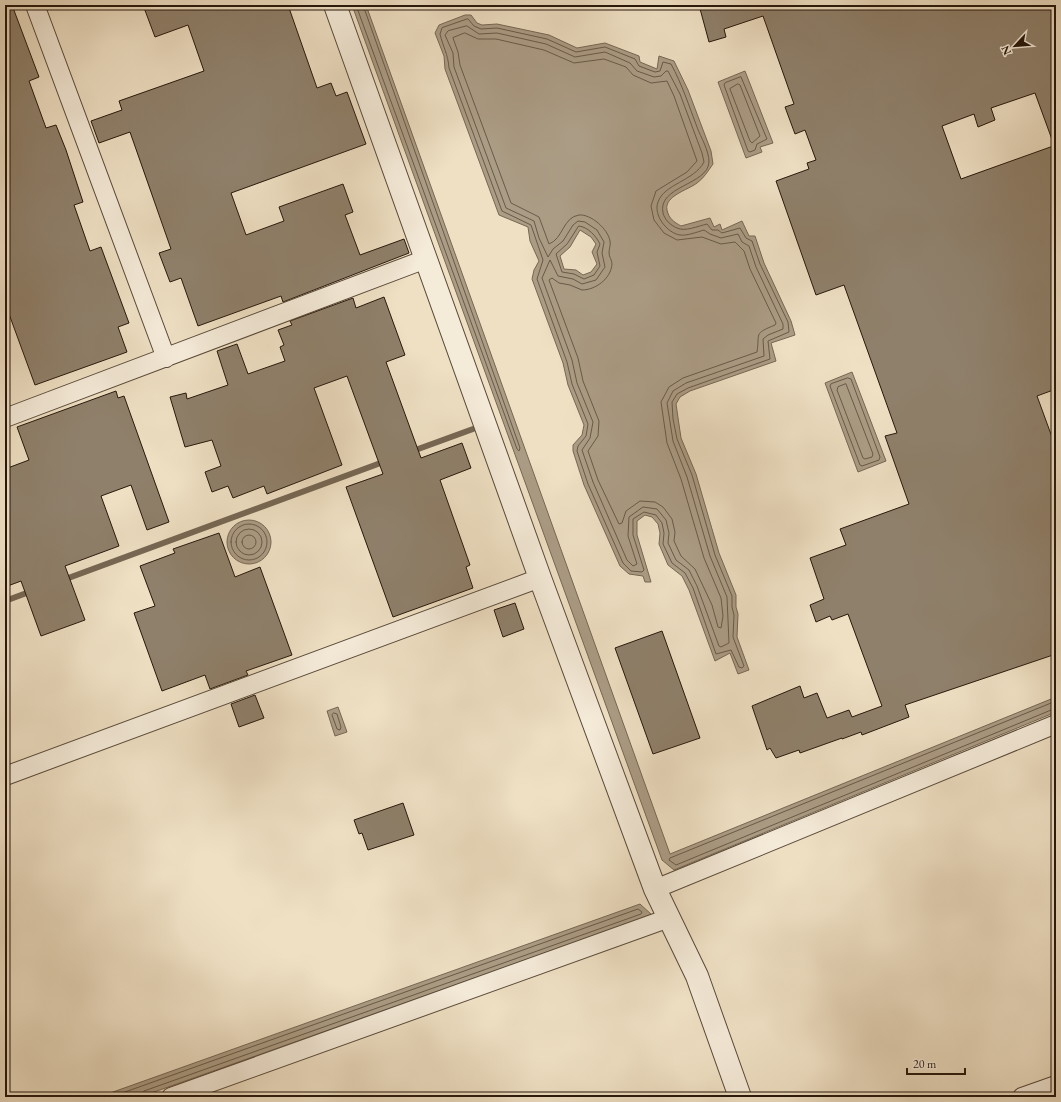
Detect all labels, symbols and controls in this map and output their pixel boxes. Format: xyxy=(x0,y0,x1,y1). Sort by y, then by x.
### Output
north arrow xyxy=(995,26,1035,66)
text: N xyxy=(998,43,1014,57)
scale bar xyxy=(907,1050,965,1076)
text: 20 m xyxy=(913,1056,937,1072)

